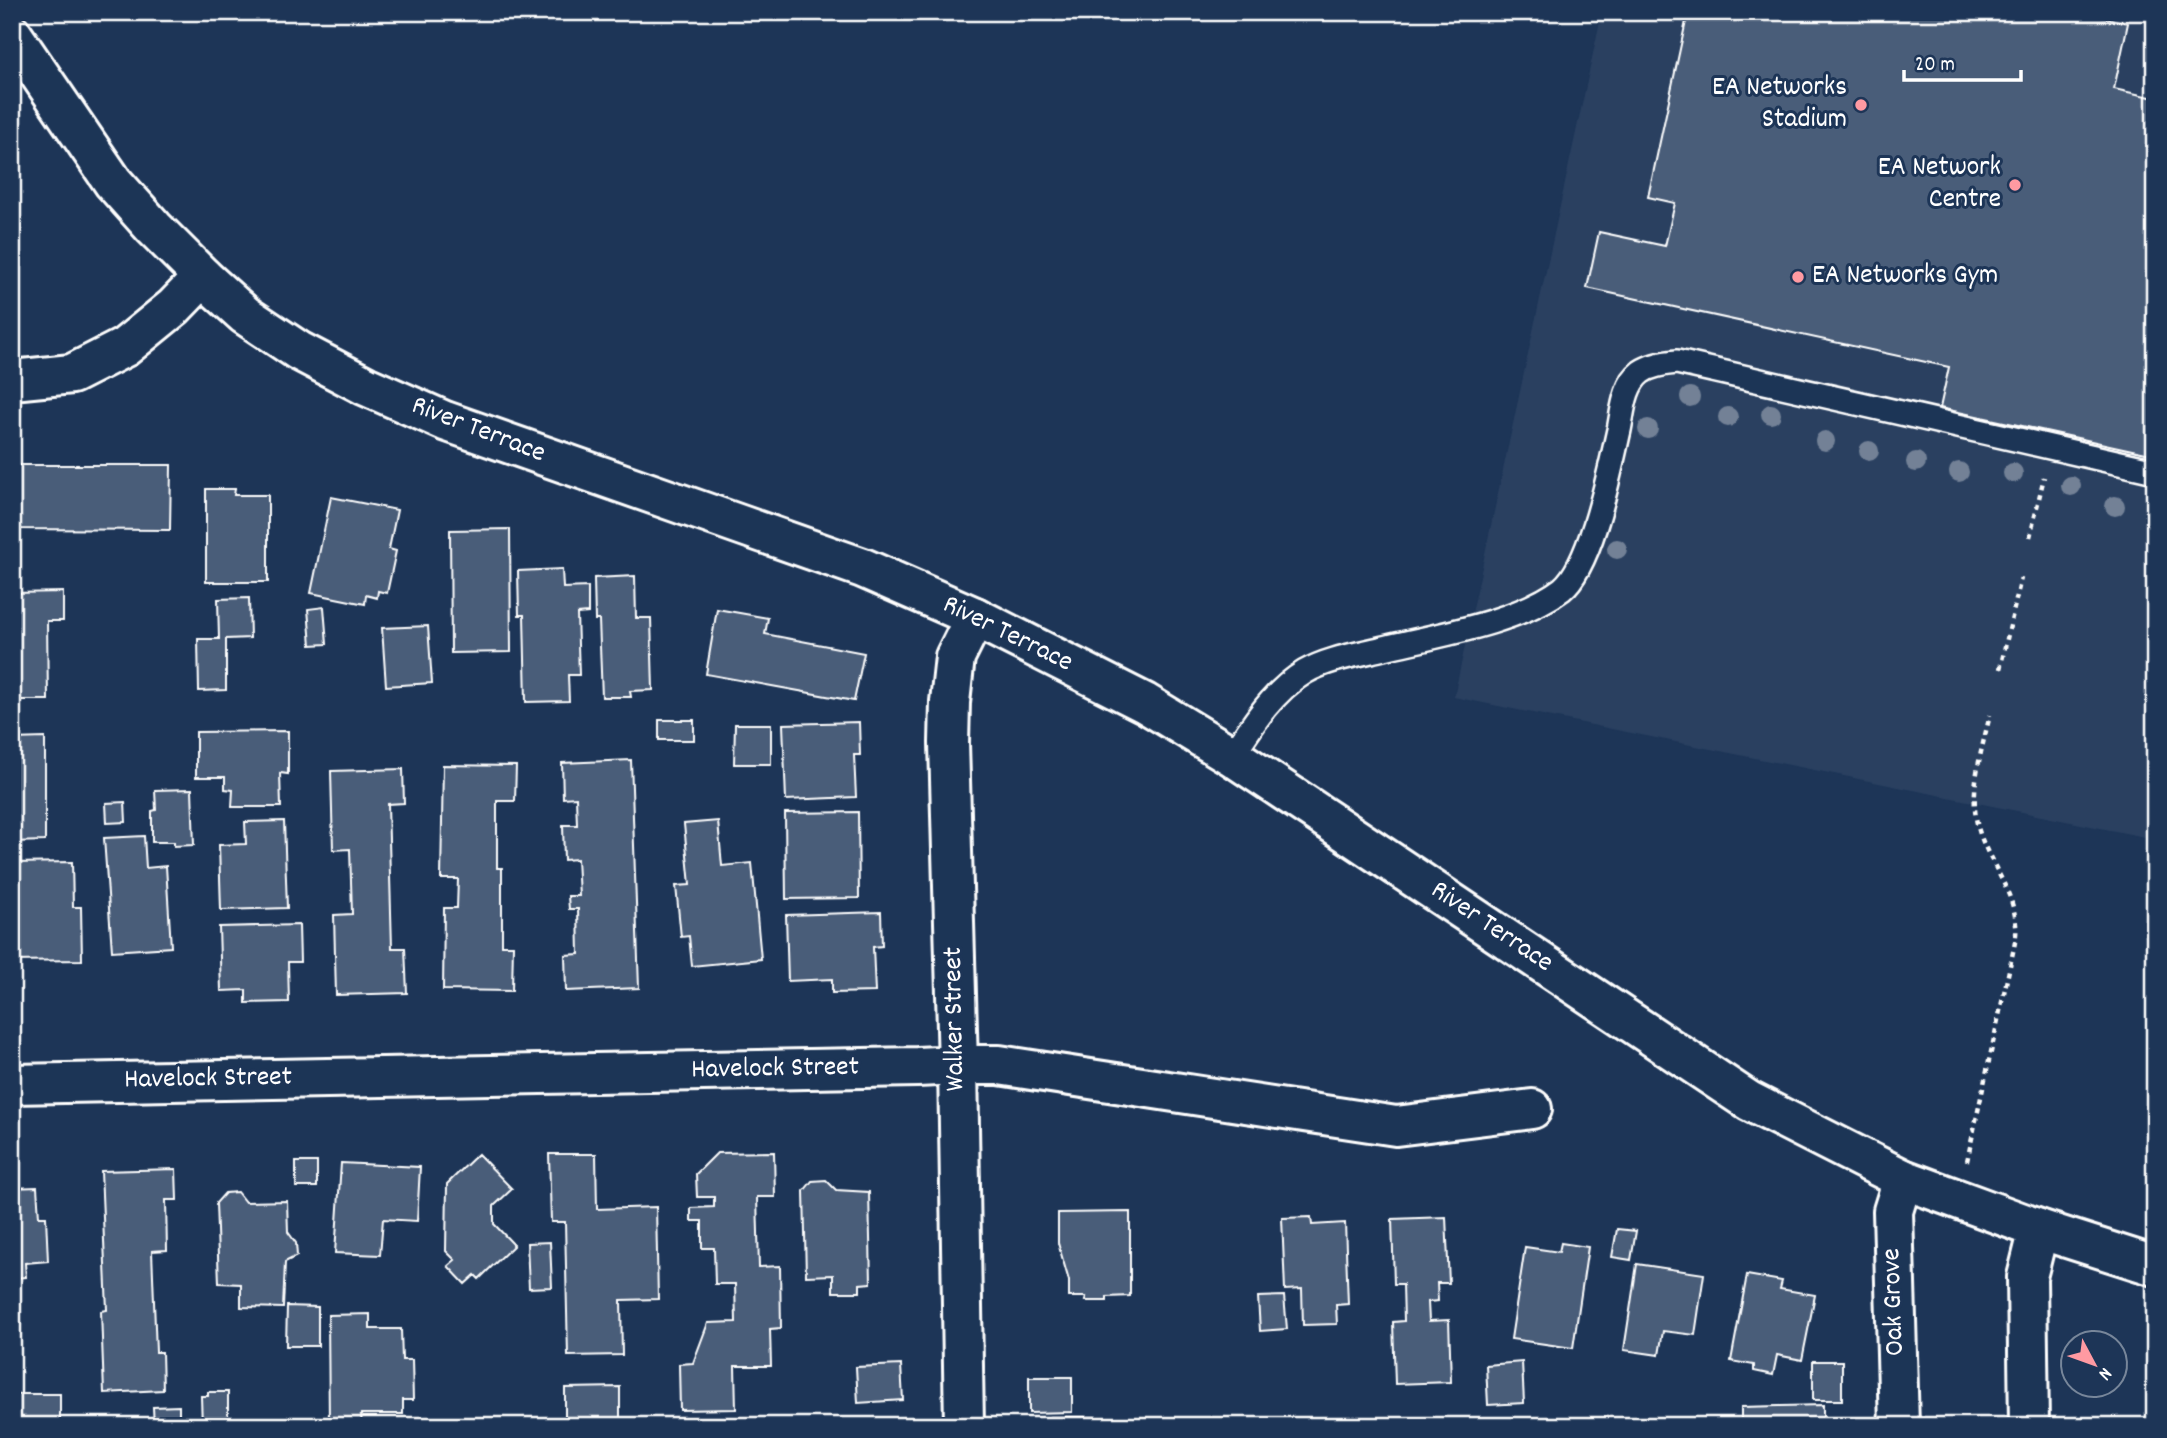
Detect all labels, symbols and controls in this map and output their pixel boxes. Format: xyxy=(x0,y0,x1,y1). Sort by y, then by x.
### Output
scale bar xyxy=(1904,38,2022,82)
text: 20 m xyxy=(1915,51,1955,81)
place label: EA Networks Stadium xyxy=(1712,69,1847,141)
marker: EA Networks Stadium xyxy=(1853,97,1869,113)
place label: EA Network Centre xyxy=(1878,149,2001,221)
marker: EA Network Centre xyxy=(2007,177,2023,193)
place label: EA Networks Gym xyxy=(1812,257,1998,297)
marker: EA Networks Gym xyxy=(1790,269,1806,285)
street label: River Terrace xyxy=(405,387,551,475)
street label: River Terrace xyxy=(935,586,1079,684)
street label: River Terrace xyxy=(1422,872,1560,984)
street label: Walker Street xyxy=(935,946,977,1092)
street label: Havelock Street xyxy=(691,1049,859,1091)
street label: Havelock Street xyxy=(124,1059,292,1101)
street label: Oak Grove xyxy=(1873,1247,1917,1357)
north arrow xyxy=(2058,1330,2128,1400)
text: N xyxy=(2091,1360,2117,1385)

